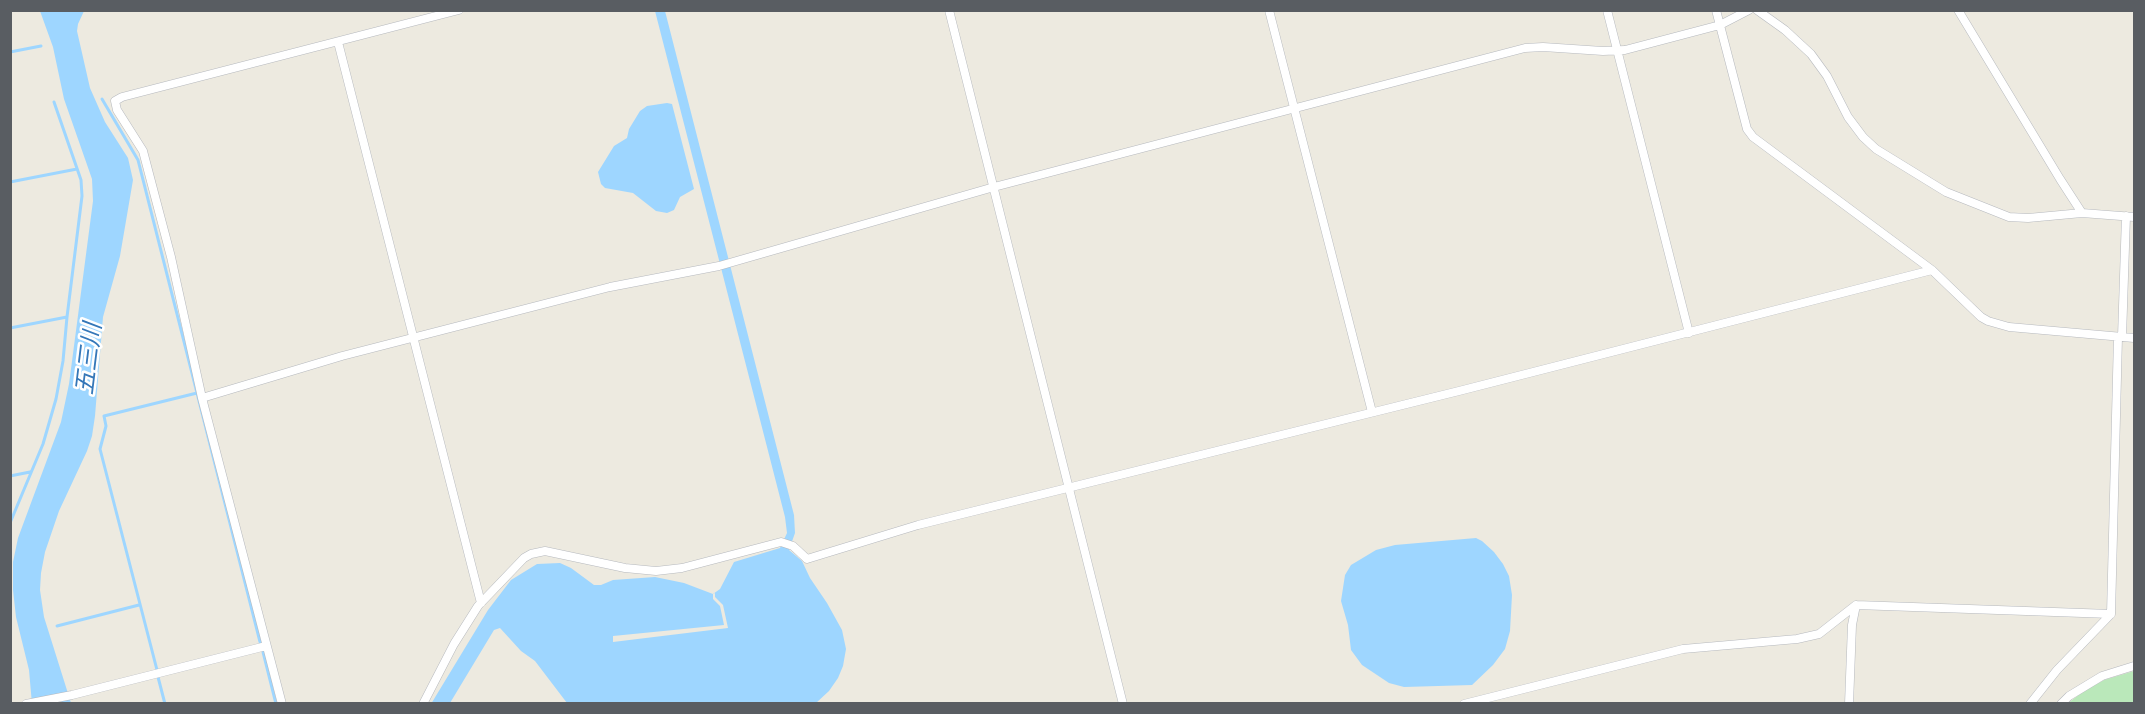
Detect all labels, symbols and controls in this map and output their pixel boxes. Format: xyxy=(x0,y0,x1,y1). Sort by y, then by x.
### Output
water label: 五三川 xyxy=(71,322,109,396)

